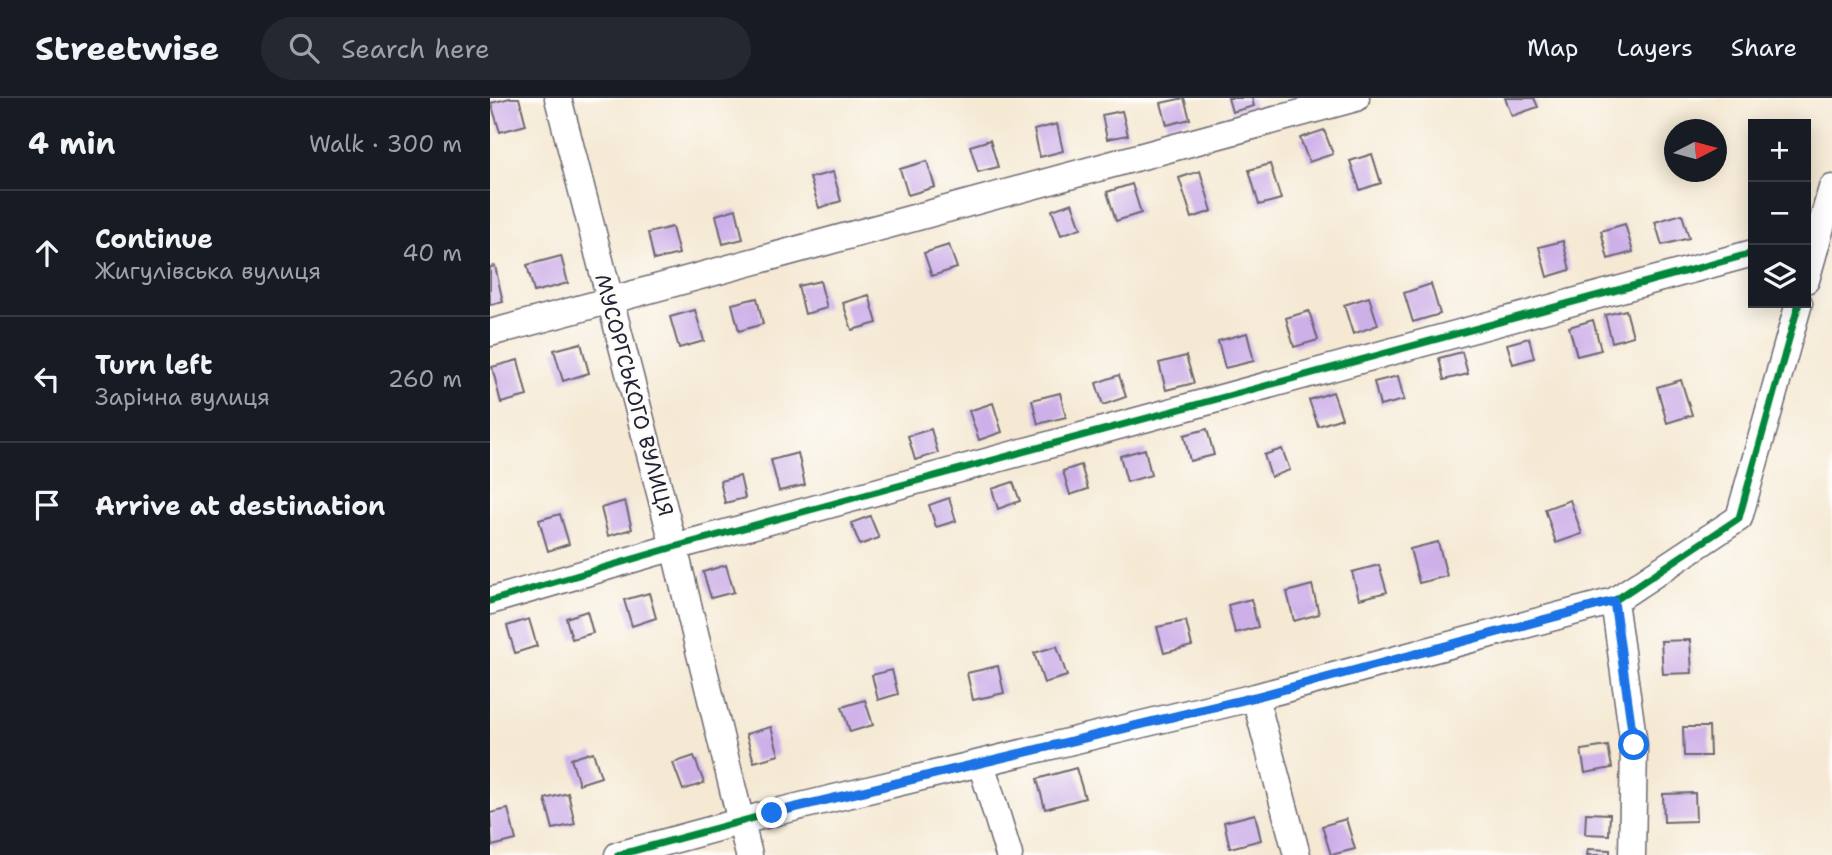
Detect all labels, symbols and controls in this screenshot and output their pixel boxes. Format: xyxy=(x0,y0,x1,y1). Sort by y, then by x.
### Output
search box xyxy=(261,17,751,80)
text: Streetwise xyxy=(35,26,219,71)
icon: search xyxy=(285,29,323,67)
text: Search here xyxy=(341,31,490,66)
text: Map xyxy=(1527,32,1578,64)
text: Layers xyxy=(1616,32,1693,64)
text: Share xyxy=(1731,32,1797,64)
north arrow xyxy=(1664,119,1727,182)
map controls xyxy=(1748,119,1811,308)
button: + xyxy=(1748,119,1811,182)
text: 4 min xyxy=(28,123,115,164)
text: Walk · 300 m xyxy=(309,129,462,159)
button: − xyxy=(1748,182,1811,245)
text: Continue xyxy=(95,221,213,256)
icon: ahead xyxy=(28,234,66,272)
text: 40 m xyxy=(402,238,462,268)
button: layers xyxy=(1748,245,1811,308)
text: Жигулівська вулиця xyxy=(95,256,321,286)
street label: МУСОРГСЬКОГО ВУЛИЦЯ xyxy=(588,271,680,519)
text: Turn left xyxy=(95,347,212,382)
icon: left xyxy=(28,360,66,398)
text: 260 m xyxy=(388,364,462,394)
text: Зарічна вулиця xyxy=(95,382,270,412)
icon: arrive xyxy=(28,486,66,524)
text: Arrive at destination xyxy=(95,488,385,523)
route start xyxy=(1618,729,1649,760)
route end xyxy=(756,797,787,828)

